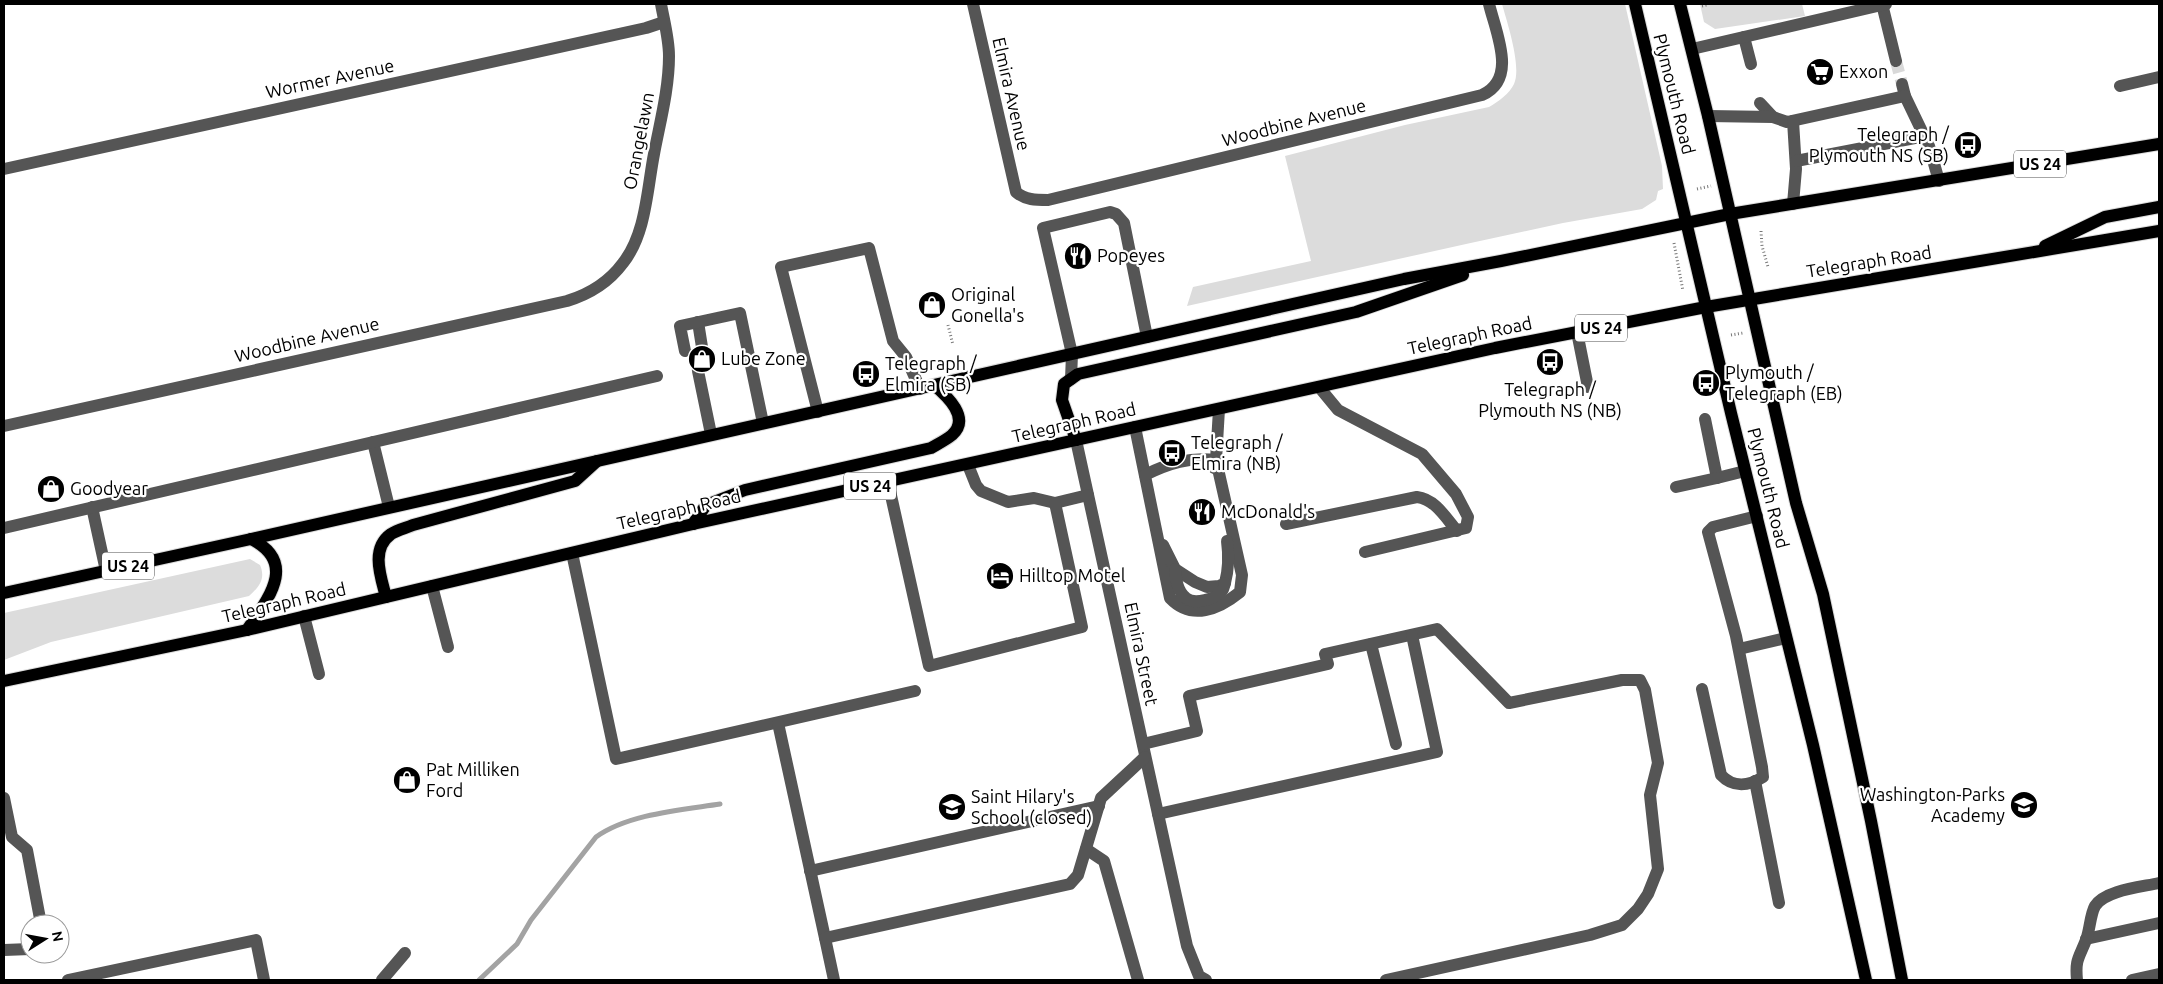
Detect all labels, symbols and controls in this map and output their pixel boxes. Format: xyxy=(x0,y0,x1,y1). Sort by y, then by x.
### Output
street label: Plymouth Road xyxy=(1650,31,1700,156)
street label: Elmira Avenue xyxy=(989,35,1035,152)
street label: Wormer Avenue xyxy=(264,55,396,101)
supermarket icon: Exxon xyxy=(1805,57,1835,87)
place label: Exxon xyxy=(1839,61,1888,81)
street label: Orangelawn xyxy=(619,90,657,191)
street label: Woodbine Avenue xyxy=(1220,94,1368,150)
place label: Telegraph / Plymouth NS (SB) xyxy=(1809,124,1950,166)
bus stop icon: Telegraph / Plymouth NS (SB) xyxy=(1953,130,1983,160)
road number: US 24 xyxy=(2014,150,2066,178)
restaurant icon: Popeyes xyxy=(1063,241,1093,271)
street label: Telegraph Road xyxy=(1805,241,1933,281)
place label: Popeyes xyxy=(1097,245,1165,265)
place label: Original Gonella's xyxy=(951,284,1024,325)
shop icon: Original Gonella's xyxy=(917,290,947,320)
street label: Telegraph Road xyxy=(1406,312,1534,358)
street label: Woodbine Avenue xyxy=(232,313,381,365)
road number: US 24 xyxy=(1575,314,1627,342)
shop icon: Lube Zone xyxy=(687,344,717,374)
bus stop icon: Telegraph / Plymouth NS (NB) xyxy=(1535,347,1565,377)
place label: Lube Zone xyxy=(721,348,806,368)
place label: Telegraph / Elmira (SB) xyxy=(885,353,978,395)
bus stop icon: Telegraph / Elmira (SB) xyxy=(851,359,881,389)
place label: Plymouth / Telegraph (EB) xyxy=(1725,362,1843,404)
bus stop icon: Plymouth / Telegraph (EB) xyxy=(1691,368,1721,398)
place label: Telegraph / Plymouth NS (NB) xyxy=(1478,379,1622,421)
street label: Telegraph Road xyxy=(1010,398,1138,446)
street label: Plymouth Road xyxy=(1744,425,1794,550)
place label: Telegraph / Elmira (NB) xyxy=(1191,432,1284,474)
bus stop icon: Telegraph / Elmira (NB) xyxy=(1157,438,1187,468)
road number: US 24 xyxy=(844,472,896,500)
shop icon: Goodyear xyxy=(36,474,66,504)
place label: Goodyear xyxy=(70,478,148,498)
street label: Telegraph Road xyxy=(615,485,743,533)
restaurant icon: McDonald's xyxy=(1187,497,1217,527)
place label: McDonald's xyxy=(1221,501,1315,521)
road number: US 24 xyxy=(102,552,154,580)
hotel icon: Hilltop Motel xyxy=(985,561,1015,591)
place label: Hilltop Motel xyxy=(1019,565,1126,585)
street label: Telegraph Road xyxy=(220,578,348,626)
street label: Elmira Street xyxy=(1121,600,1163,707)
place label: Pat Milliken Ford xyxy=(426,759,520,800)
shop icon: Pat Milliken Ford xyxy=(392,765,422,795)
place label: Washington-Parks Academy xyxy=(1860,784,2005,825)
place label: Saint Hilary's School (closed) xyxy=(971,786,1092,828)
school or university icon: Washington-Parks Academy xyxy=(2009,790,2039,820)
school or university icon: Saint Hilary's School (closed) xyxy=(937,792,967,822)
north arrow xyxy=(20,914,70,964)
text: N xyxy=(49,930,67,943)

